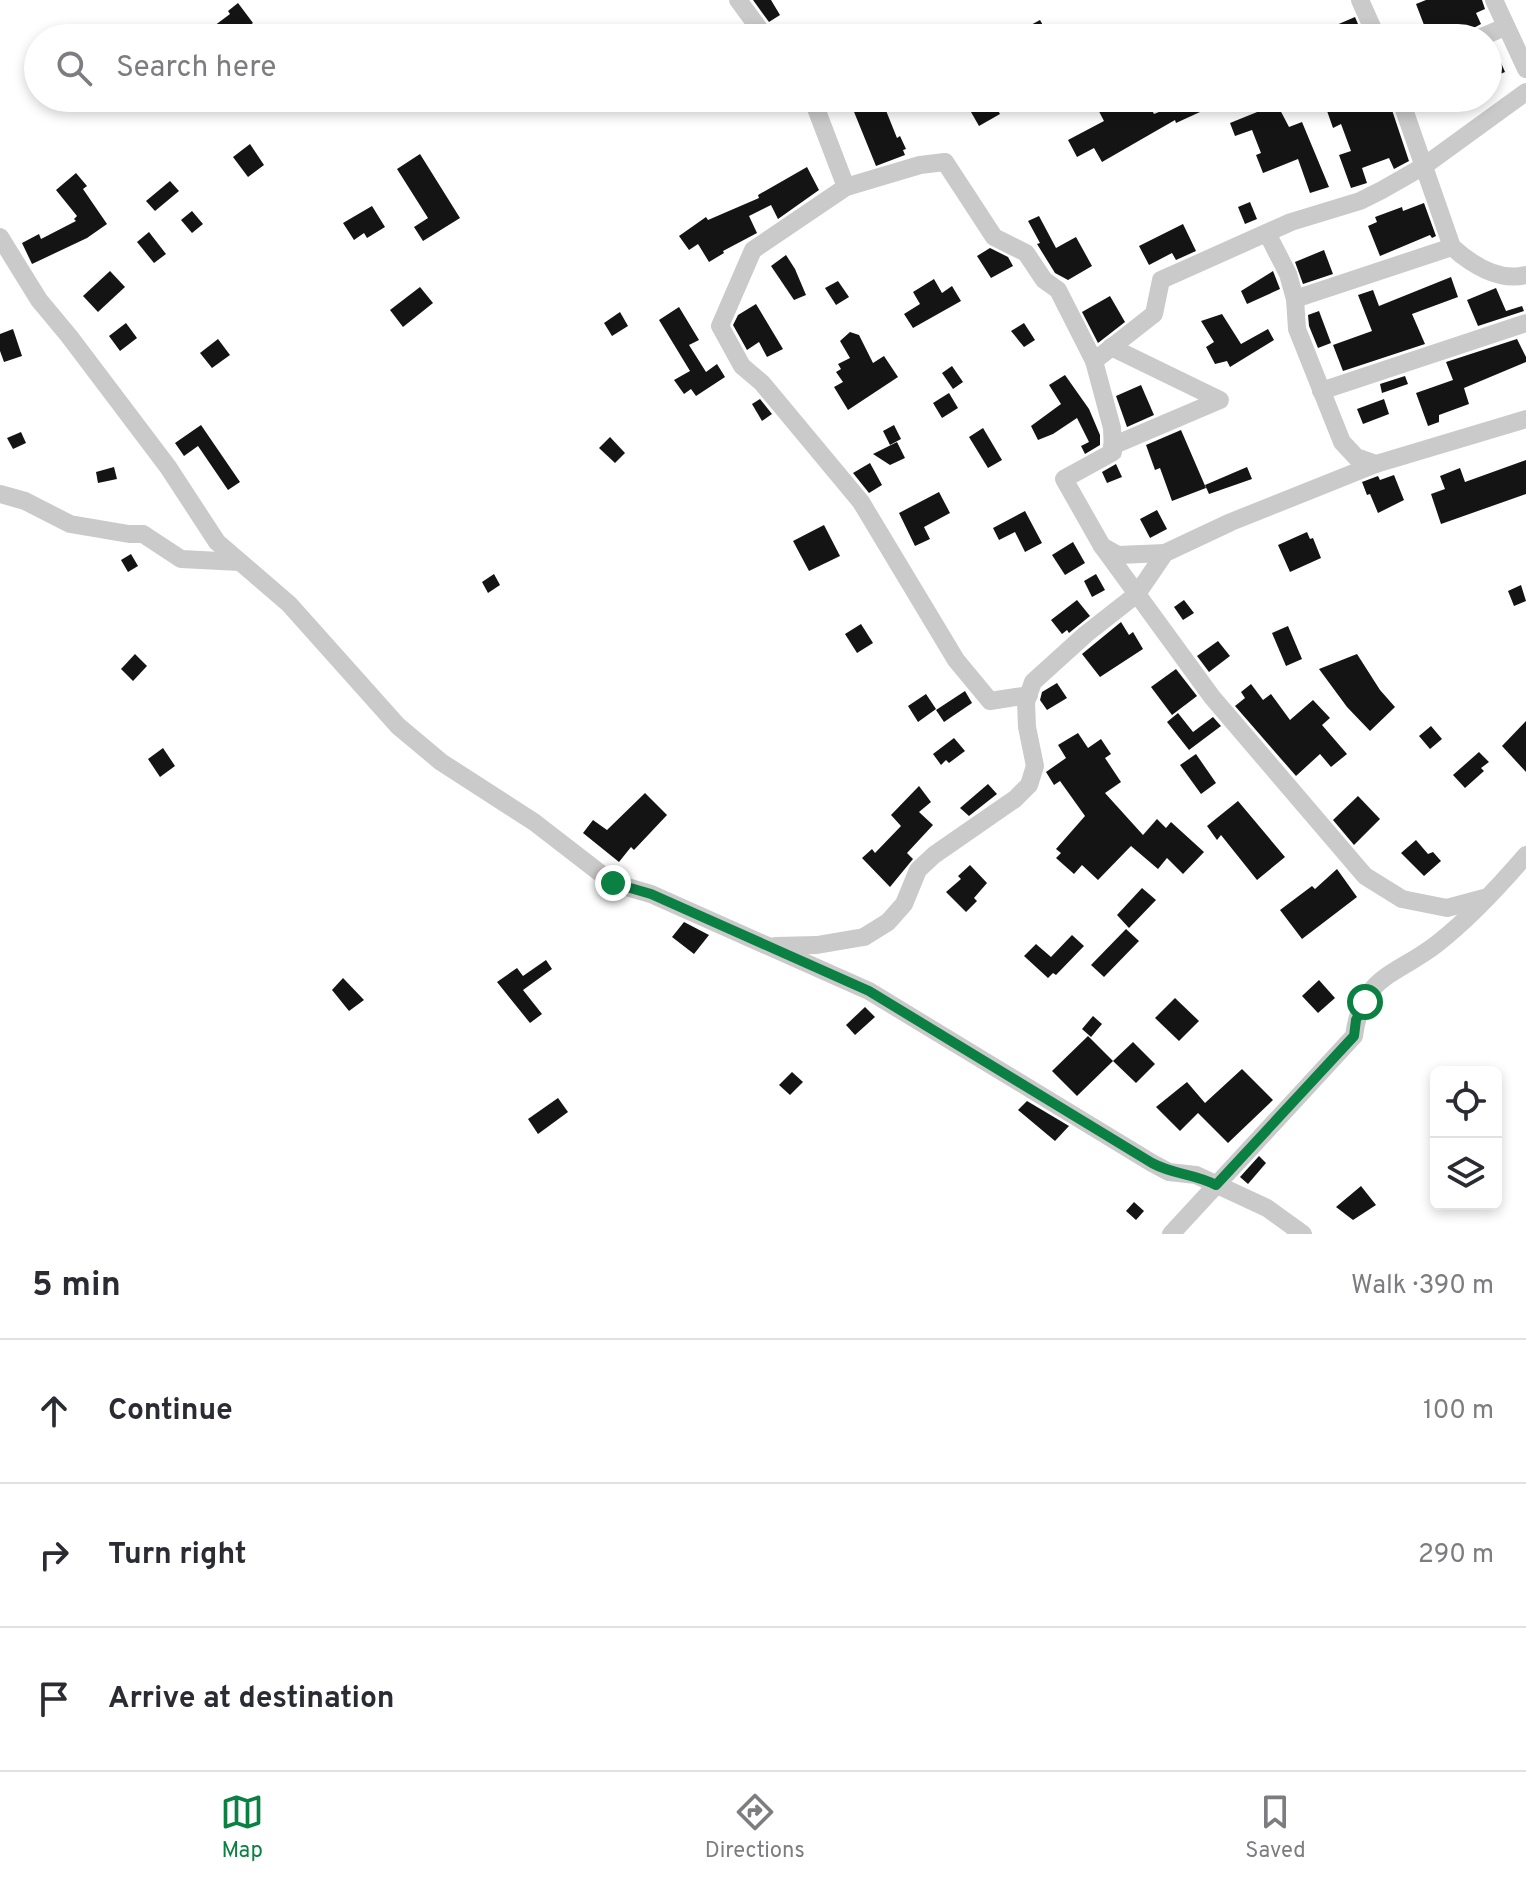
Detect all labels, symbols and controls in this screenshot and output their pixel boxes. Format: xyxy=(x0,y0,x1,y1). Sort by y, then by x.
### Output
search box xyxy=(24,24,1502,112)
icon: search xyxy=(52,46,96,90)
text: Search here xyxy=(116,50,276,87)
route end xyxy=(595,865,631,901)
route start xyxy=(1347,984,1383,1020)
map controls xyxy=(1430,1066,1502,1210)
button: locate xyxy=(1430,1066,1502,1138)
button: layers xyxy=(1430,1138,1502,1210)
text: 5 min xyxy=(32,1265,121,1308)
text: Walk · 390 m xyxy=(1351,1270,1494,1303)
icon: ahead xyxy=(32,1389,76,1433)
text: Continue xyxy=(108,1393,233,1430)
text: 100 m xyxy=(1423,1395,1494,1428)
icon: right xyxy=(32,1533,76,1577)
text: Turn right xyxy=(108,1537,246,1574)
text: 290 m xyxy=(1418,1539,1494,1572)
icon: arrive xyxy=(32,1677,76,1721)
text: Arrive at destination xyxy=(108,1681,394,1718)
tab: Map xyxy=(220,1790,264,1865)
tab: Directions xyxy=(705,1790,805,1865)
tab: Saved xyxy=(1245,1790,1306,1865)

